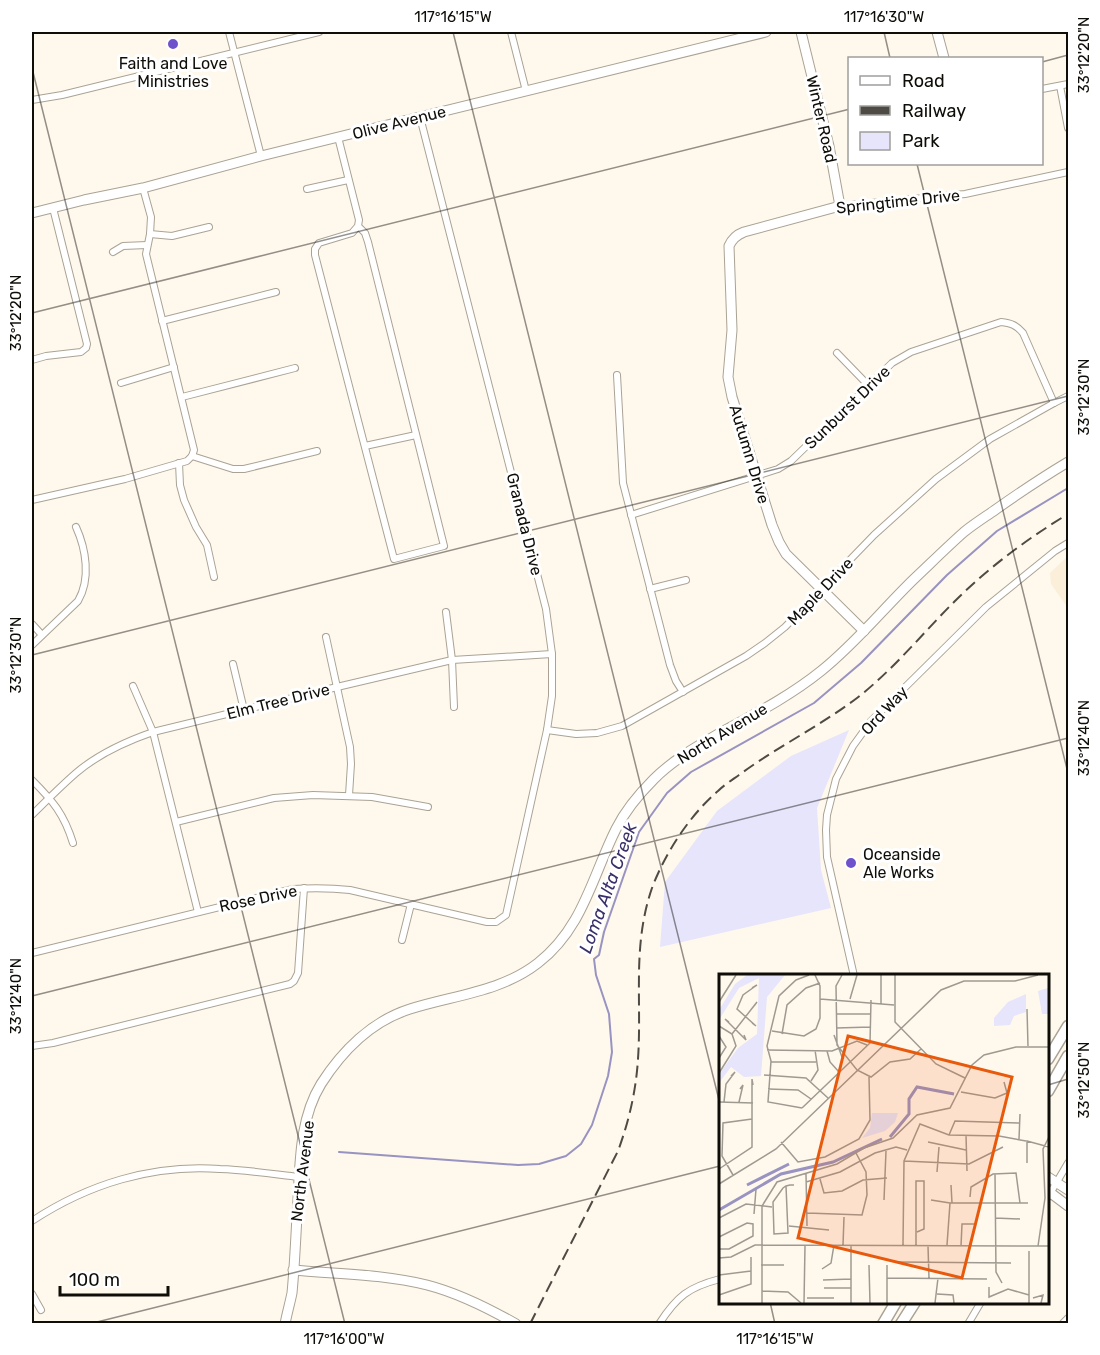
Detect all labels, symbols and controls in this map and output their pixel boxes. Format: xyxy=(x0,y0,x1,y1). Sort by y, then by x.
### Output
text: 117°16'15"W xyxy=(414,8,492,26)
text: 117°16'30"W xyxy=(844,8,924,26)
text: 33°12'20"N xyxy=(1075,17,1093,93)
marker: Faith and Love Ministries xyxy=(166,37,180,51)
place label: Faith and Love Ministries xyxy=(119,54,227,91)
legend xyxy=(848,57,1043,165)
text: Road xyxy=(902,70,945,92)
street label: Winter Road xyxy=(802,74,841,165)
text: Railway xyxy=(902,100,966,122)
street label: Olive Avenue xyxy=(350,102,448,143)
text: Park xyxy=(902,130,940,152)
street label: Springtime Drive xyxy=(835,186,961,217)
text: 33°12'20"N xyxy=(7,275,25,351)
text: 33°12'30"N xyxy=(1075,359,1093,435)
street label: Sunburst Drive xyxy=(801,362,894,453)
street label: Autumn Drive xyxy=(725,402,774,506)
street label: Granada Drive xyxy=(503,471,546,577)
street label: Maple Drive xyxy=(784,554,857,629)
text: 33°12'30"N xyxy=(7,617,25,693)
street label: Elm Tree Drive xyxy=(225,679,332,723)
street label: Ord Way xyxy=(857,682,912,739)
street label: North Avenue xyxy=(674,699,771,768)
text: 33°12'40"N xyxy=(1075,700,1093,776)
water label: Loma Alta Creek xyxy=(574,819,642,956)
place label: Oceanside Ale Works xyxy=(863,845,941,882)
marker: Oceanside Ale Works xyxy=(844,856,858,870)
street label: Rose Drive xyxy=(217,881,299,916)
text: 33°12'40"N xyxy=(7,958,25,1034)
inset map xyxy=(719,974,1049,1304)
text: 33°12'50"N xyxy=(1075,1042,1093,1118)
street label: North Avenue xyxy=(287,1119,318,1223)
scale bar xyxy=(60,1259,168,1297)
text: 100 m xyxy=(69,1269,120,1291)
text: 117°16'00"W xyxy=(303,1330,385,1348)
text: 117°16'15"W xyxy=(736,1330,814,1348)

